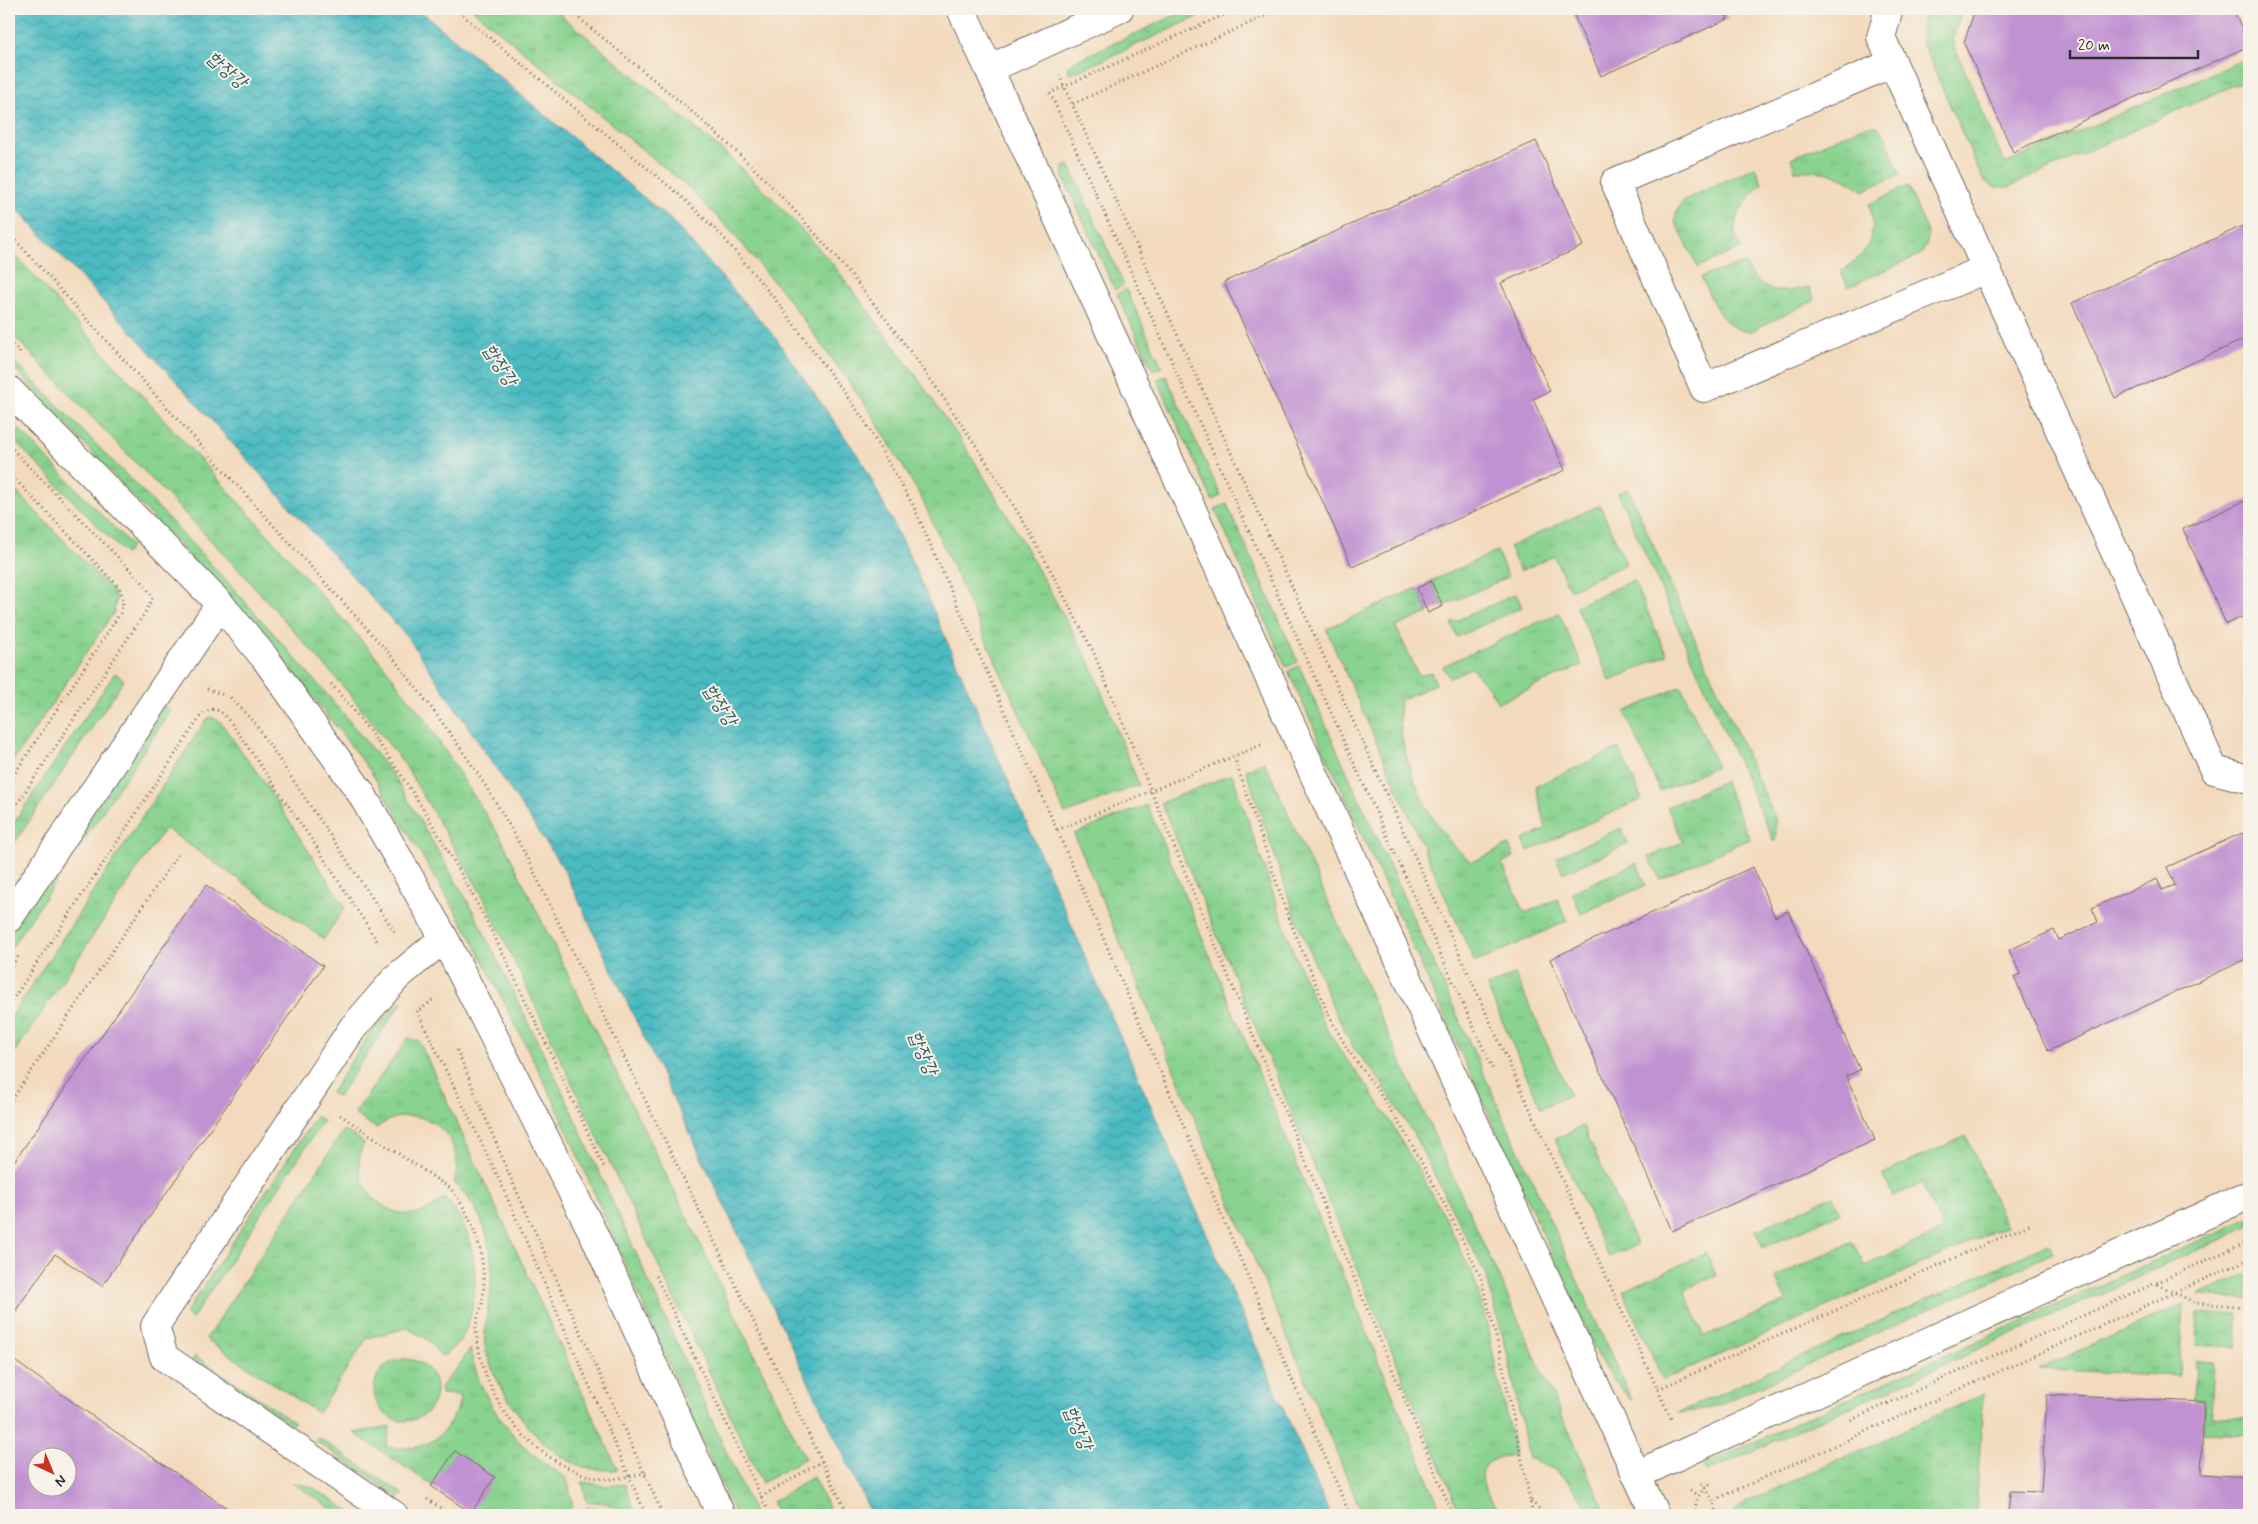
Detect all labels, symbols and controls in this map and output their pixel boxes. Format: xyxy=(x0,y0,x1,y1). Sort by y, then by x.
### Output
scale bar xyxy=(2070,28,2198,60)
text: 20 m xyxy=(2078,36,2110,56)
water label: 합장강 xyxy=(201,46,255,96)
water label: 합장강 xyxy=(477,339,524,393)
water label: 합장강 xyxy=(697,679,744,733)
water label: 합장강 xyxy=(903,1027,945,1081)
water label: 합장강 xyxy=(1058,1402,1100,1456)
north arrow xyxy=(28,1446,78,1496)
text: N xyxy=(51,1471,70,1490)

